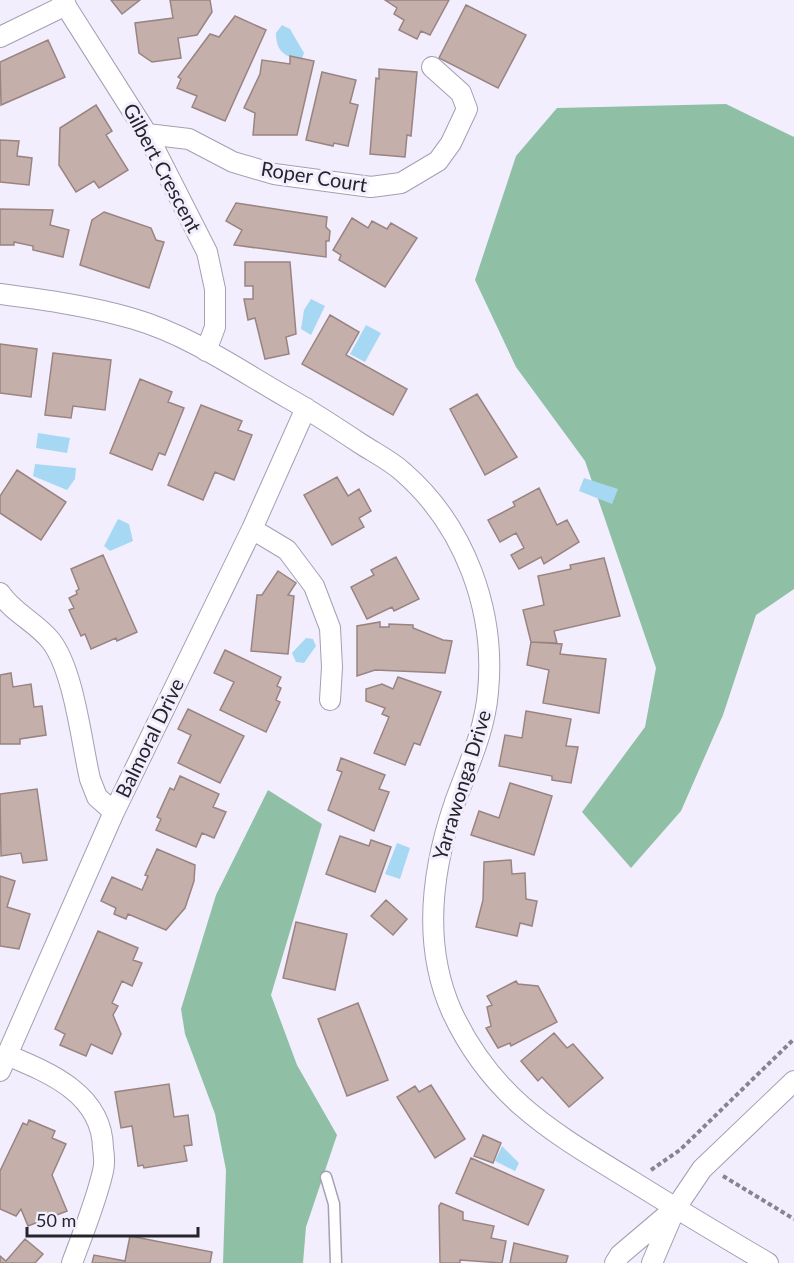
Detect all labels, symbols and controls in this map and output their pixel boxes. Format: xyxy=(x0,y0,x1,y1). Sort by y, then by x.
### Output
street label: Gilbert Crescent xyxy=(119,99,207,236)
street label: Roper Court xyxy=(259,156,369,196)
street label: Balmoral Drive xyxy=(110,674,188,801)
street label: Yarrawonga Drive xyxy=(427,707,495,863)
scale bar xyxy=(27,1200,198,1238)
text: 50 m xyxy=(36,1209,76,1231)

